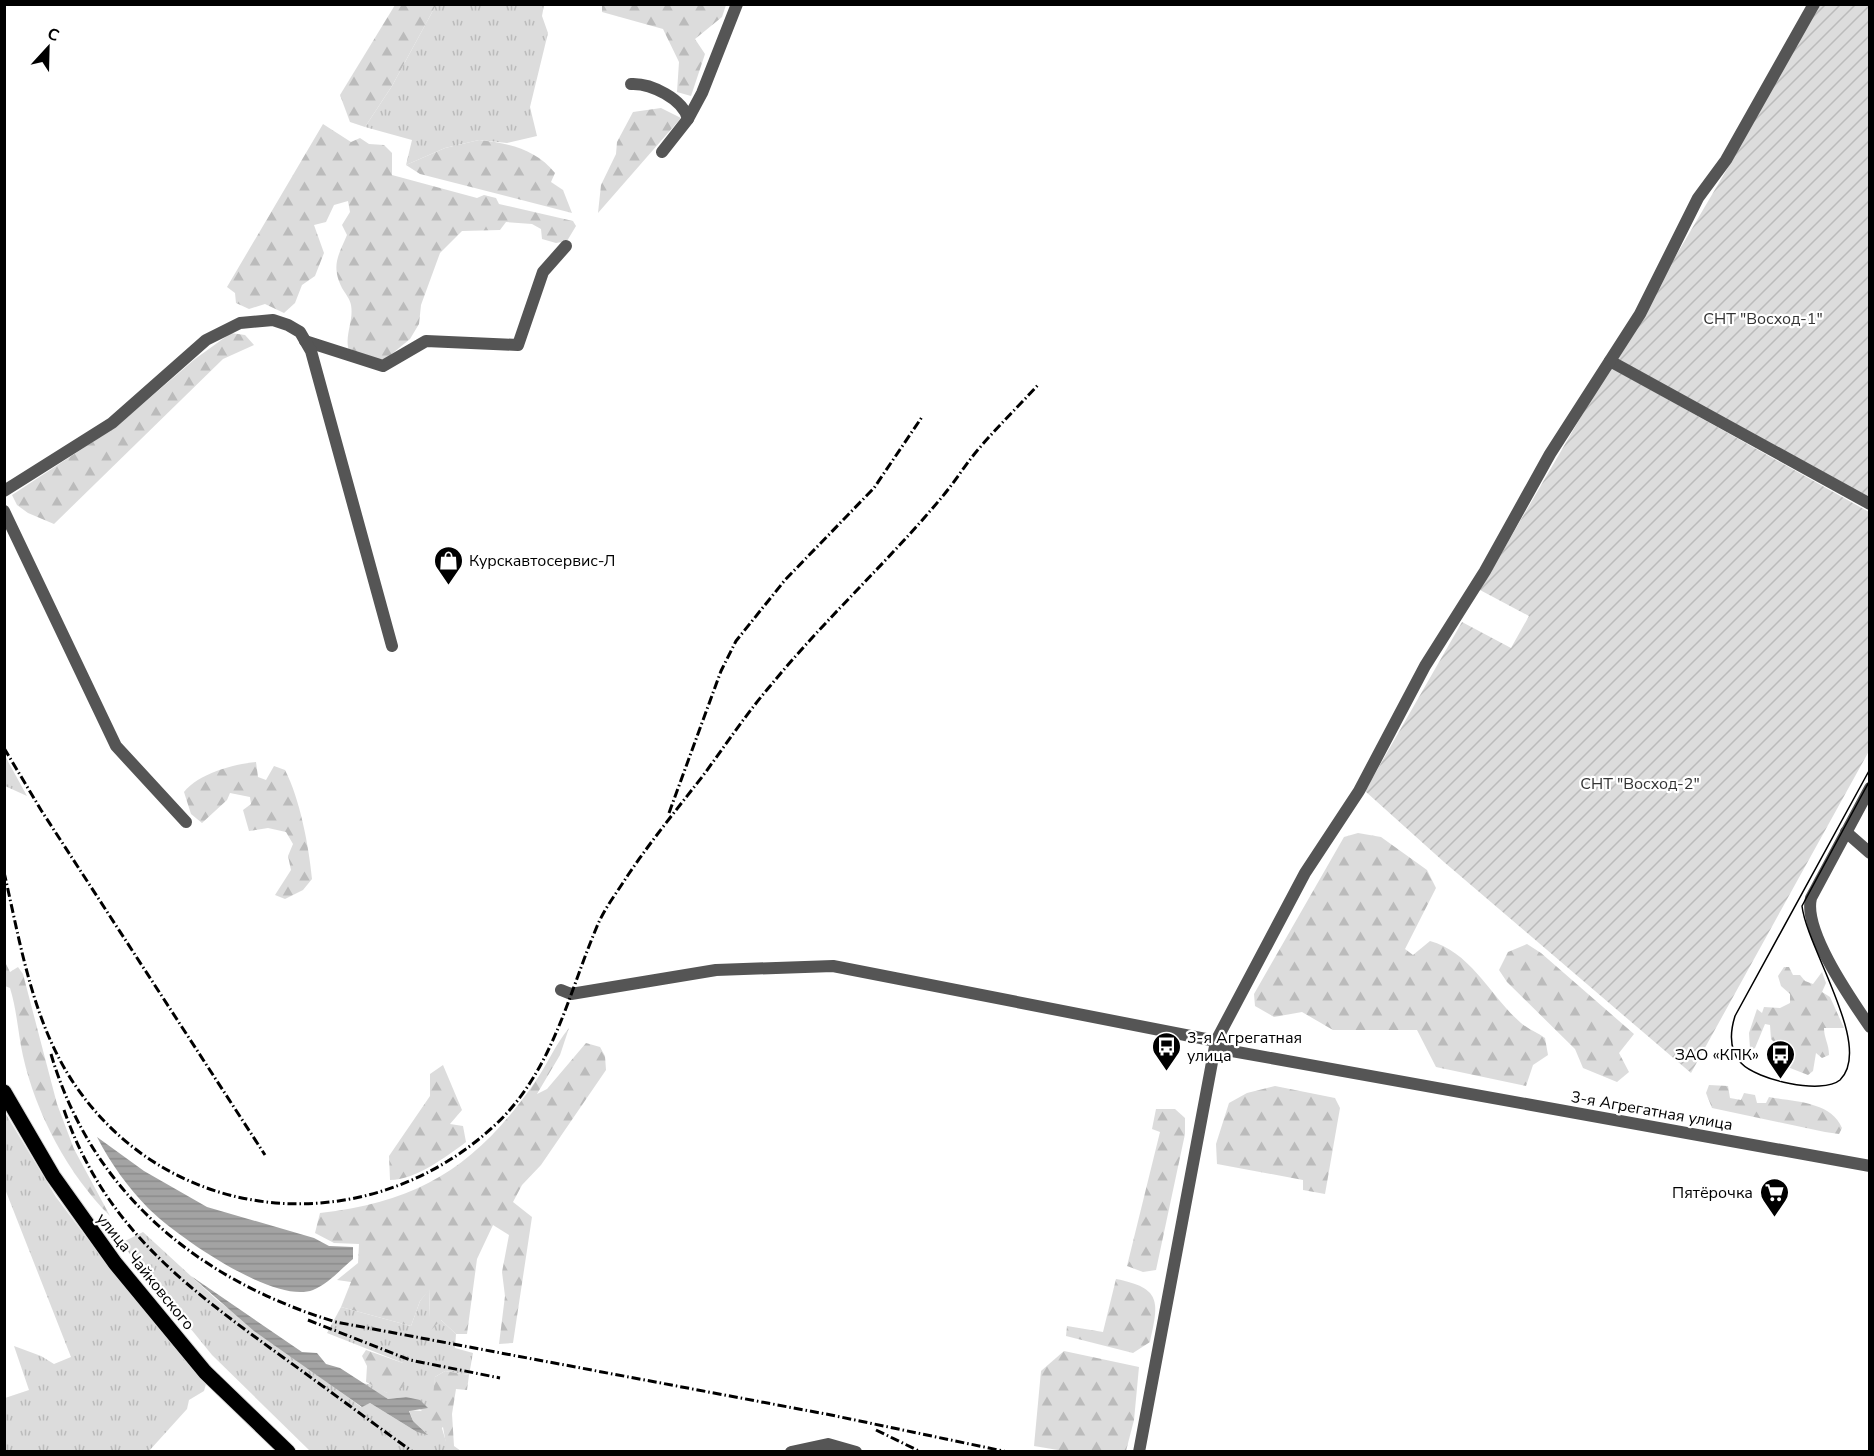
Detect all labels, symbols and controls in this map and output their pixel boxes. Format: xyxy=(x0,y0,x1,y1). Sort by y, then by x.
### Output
north arrow xyxy=(18,18,78,78)
text: С xyxy=(44,23,63,47)
park label: СНТ "Восход-1" xyxy=(1703,308,1823,330)
shop icon: Курскавтосервис-Л xyxy=(432,544,464,586)
place label: Курскавтосервис-Л xyxy=(469,550,615,572)
park label: СНТ "Восход-2" xyxy=(1580,773,1700,795)
place label: 3-я Агрегатная улица xyxy=(1187,1027,1302,1067)
bus stop icon: 3-я Агрегатная улица xyxy=(1150,1030,1182,1072)
bus stop icon: ЗАО «КПК» xyxy=(1764,1038,1796,1080)
place label: ЗАО «КПК» xyxy=(1675,1044,1759,1066)
street label: 3-я Агрегатная улица xyxy=(1569,1086,1734,1136)
supermarket icon: Пятёрочка xyxy=(1758,1176,1790,1218)
place label: Пятёрочка xyxy=(1672,1182,1753,1204)
street label: улица Чайковского xyxy=(91,1208,199,1335)

